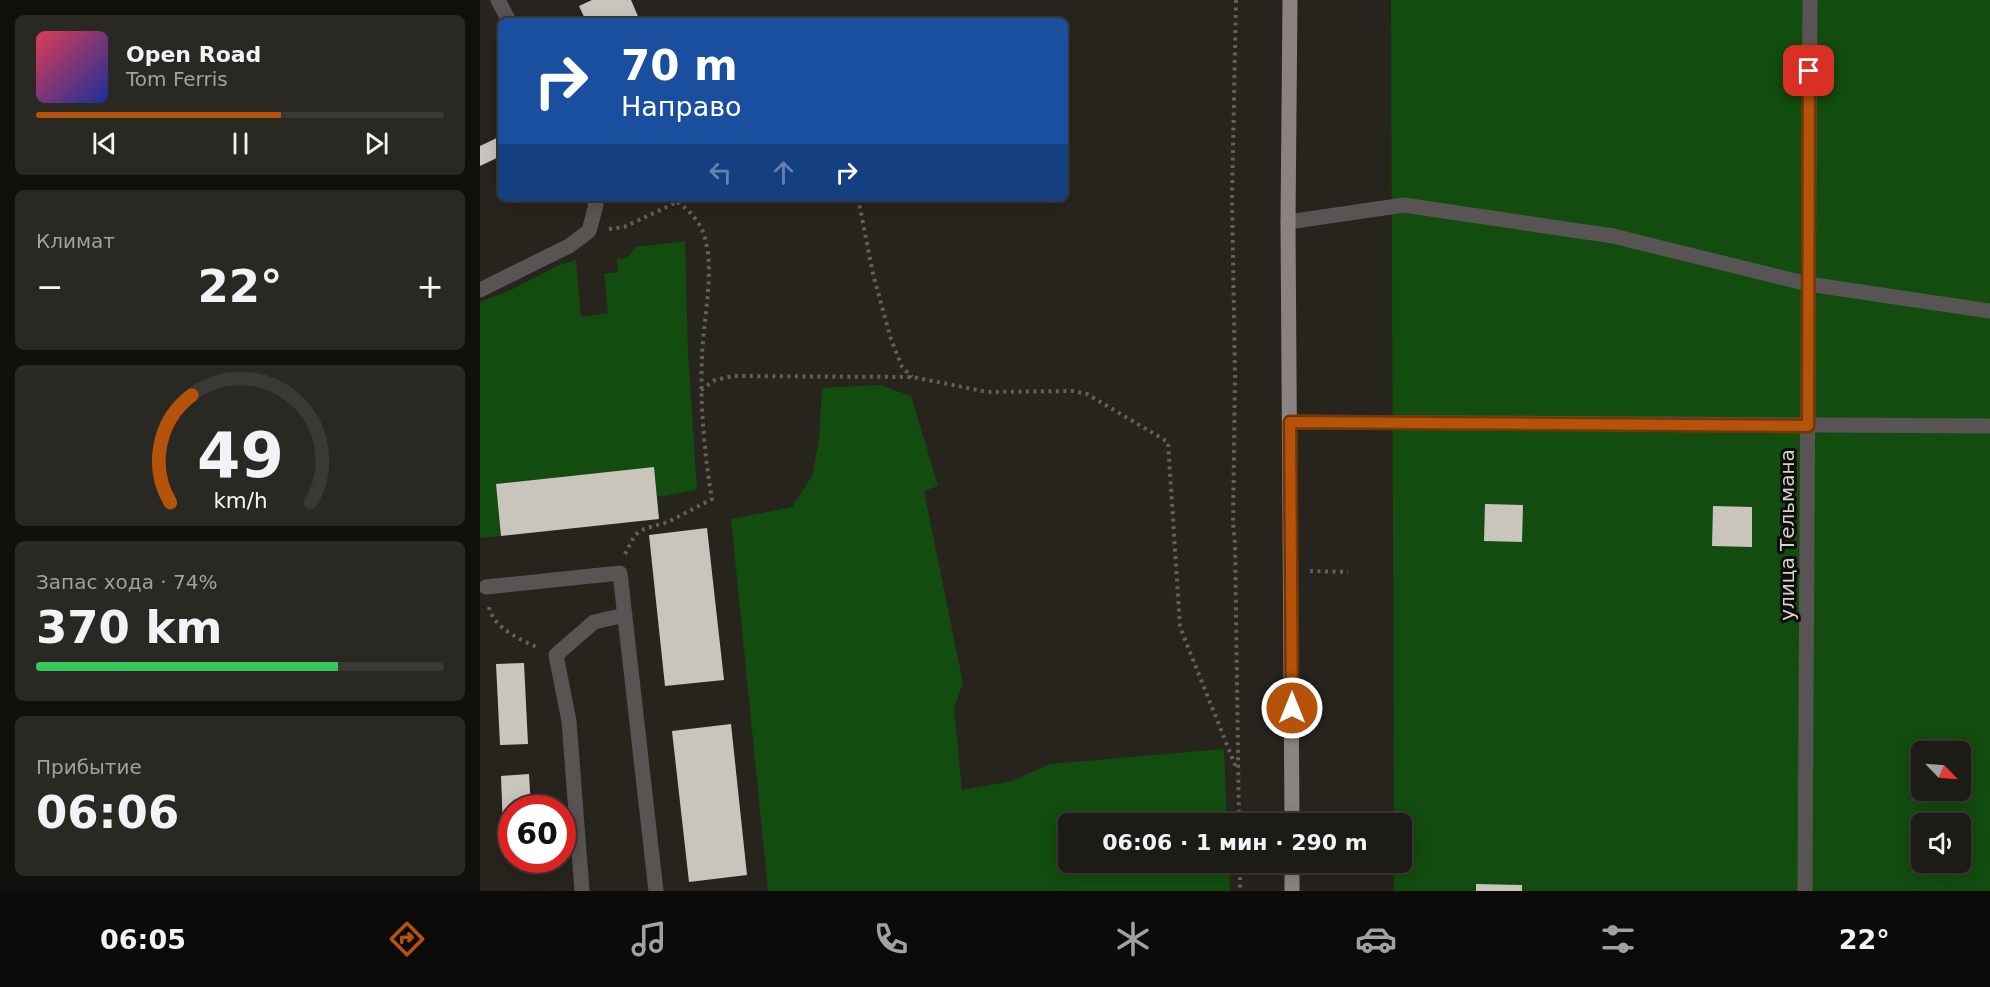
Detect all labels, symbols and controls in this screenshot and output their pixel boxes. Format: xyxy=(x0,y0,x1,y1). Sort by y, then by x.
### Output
text: 70 m xyxy=(621,41,738,90)
text: Open Road xyxy=(126,42,261,67)
icon: right xyxy=(522,42,600,120)
pin xyxy=(1783,45,1834,96)
icon: arrive xyxy=(1792,54,1825,87)
text: Tom Ferris xyxy=(126,67,228,91)
text: Направо xyxy=(621,91,742,122)
icon: previous xyxy=(88,127,121,160)
icon: pause xyxy=(224,127,257,160)
icon: next xyxy=(360,127,393,160)
icon: left xyxy=(704,156,737,189)
icon: ahead xyxy=(767,156,800,189)
icon: right xyxy=(830,156,863,189)
text: Климат xyxy=(36,229,115,253)
text: 22° xyxy=(197,260,283,313)
text: − xyxy=(36,267,64,306)
text: + xyxy=(416,267,444,306)
text: 49 xyxy=(197,419,283,492)
street label: улица Тельмана xyxy=(1775,449,1799,621)
text: km/h xyxy=(213,488,267,513)
text: Запас хода · 74% xyxy=(36,570,217,594)
text: 370 km xyxy=(36,601,222,654)
position arrow xyxy=(1260,676,1324,740)
north arrow xyxy=(1911,741,1971,801)
map controls xyxy=(1911,741,1971,873)
text: Прибытие xyxy=(36,755,142,779)
text: 06:06 xyxy=(36,786,179,839)
speed limit sign: 60 xyxy=(498,795,576,873)
button: sound xyxy=(1911,813,1971,873)
text: 06:06 · 1 мин · 290 m xyxy=(1102,830,1368,855)
icon: directions xyxy=(386,918,428,960)
icon: music xyxy=(628,918,670,960)
icon: phone xyxy=(870,918,912,960)
icon: climate xyxy=(1112,918,1154,960)
icon: car xyxy=(1355,918,1397,960)
icon: filters xyxy=(1597,918,1639,960)
text: 06:05 xyxy=(100,924,186,955)
text: 22° xyxy=(1839,924,1890,955)

